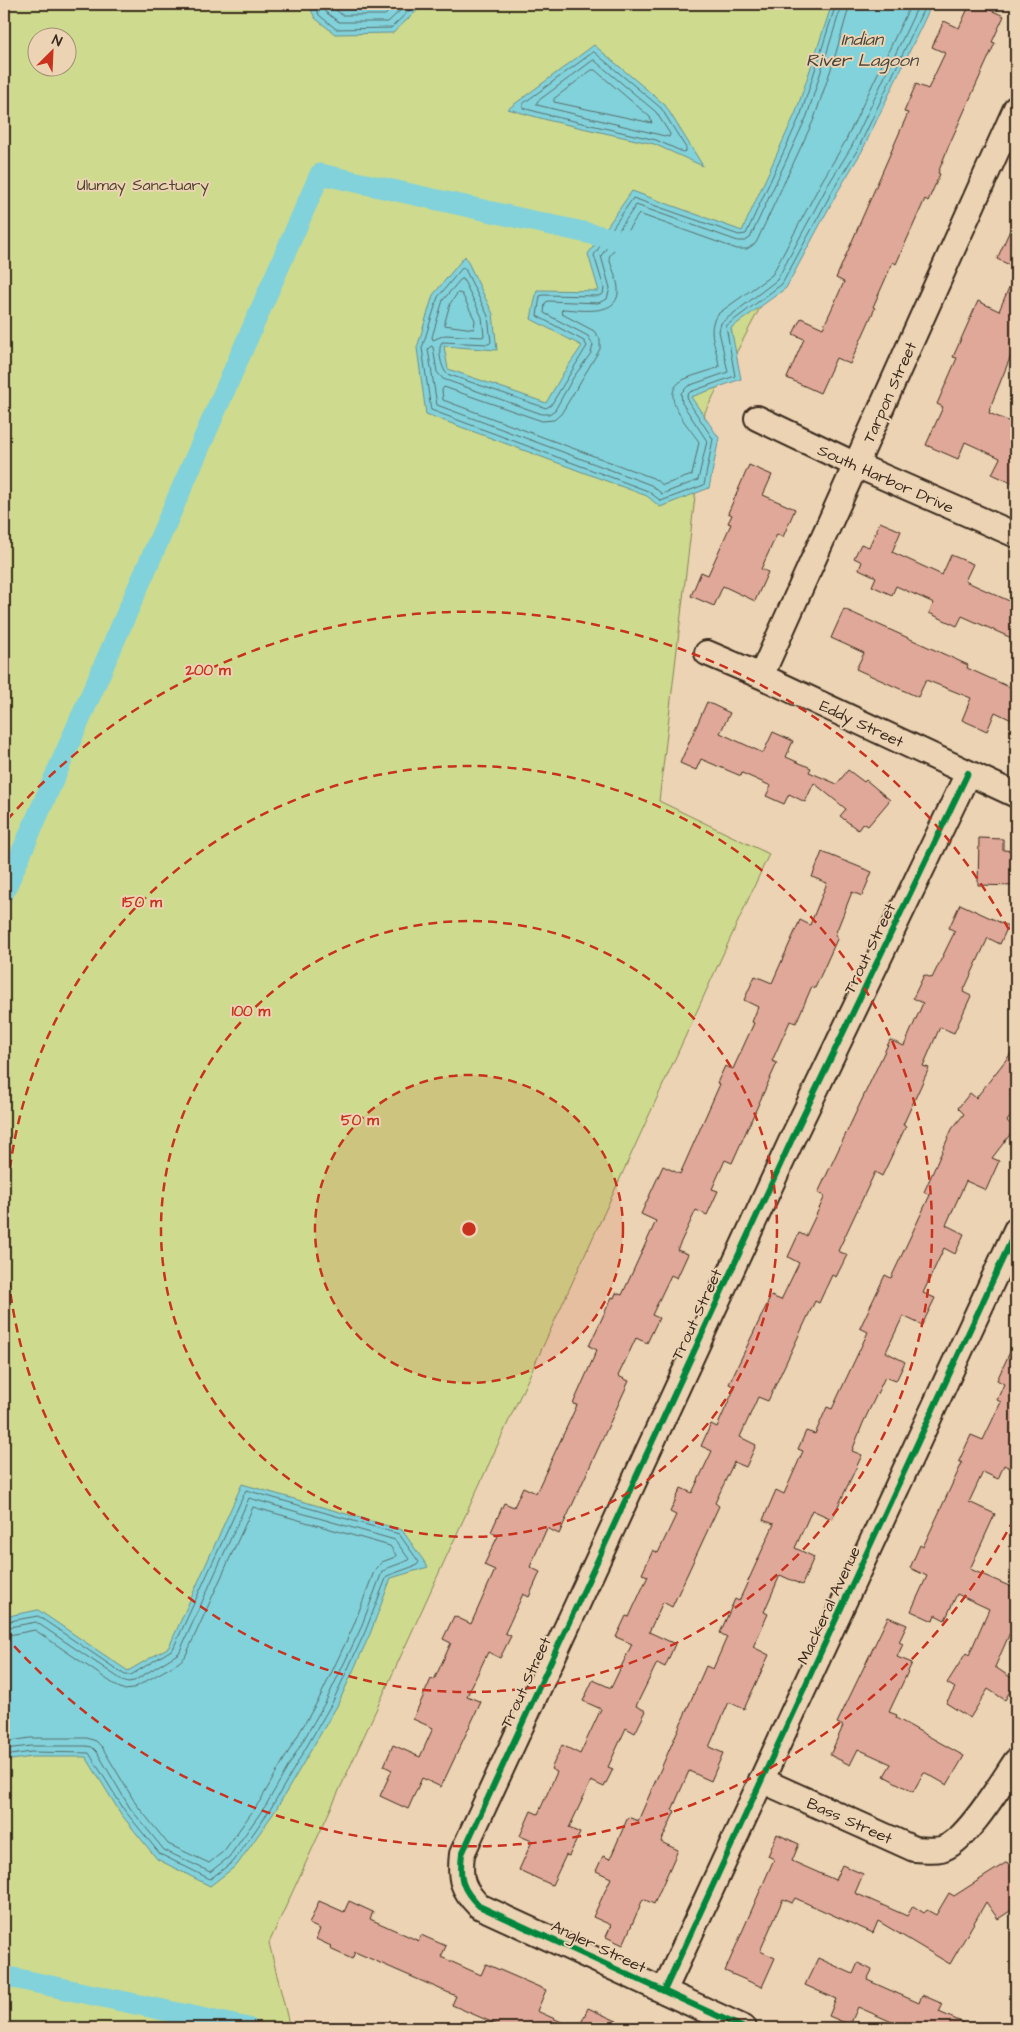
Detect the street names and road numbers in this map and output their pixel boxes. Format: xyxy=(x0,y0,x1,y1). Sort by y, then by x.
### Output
street label: Tarpon Street xyxy=(858,338,922,446)
street label: South Harbor Drive xyxy=(814,439,957,519)
street label: Eddy Street xyxy=(816,695,908,754)
street label: Trout Street xyxy=(838,899,902,997)
street label: Trout Street xyxy=(666,1265,728,1364)
street label: Mackeral Avenue xyxy=(792,1543,866,1668)
street label: Trout Street xyxy=(495,1633,557,1732)
street label: Bass Street xyxy=(803,1792,896,1850)
street label: Angler Street xyxy=(547,1915,650,1980)

